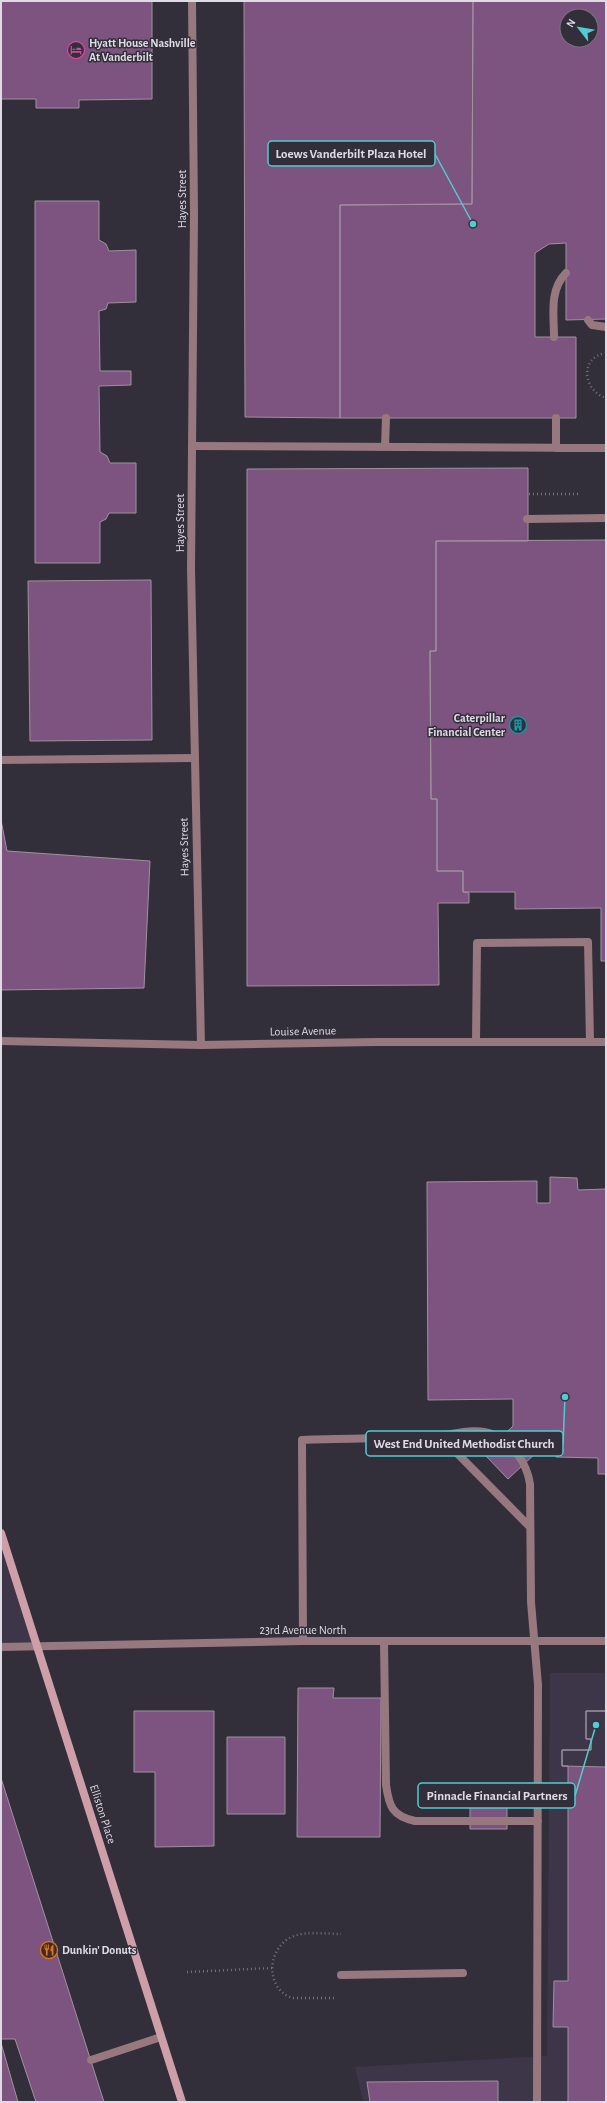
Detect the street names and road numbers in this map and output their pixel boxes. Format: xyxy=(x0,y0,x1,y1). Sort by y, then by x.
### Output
street label: Hayes Street xyxy=(176,170,189,228)
street label: Hayes Street xyxy=(174,494,187,552)
street label: Hayes Street xyxy=(177,817,192,876)
street label: Louise Avenue xyxy=(270,1024,336,1038)
street label: 23rd Avenue North xyxy=(259,1624,347,1636)
street label: Elliston Place xyxy=(88,1783,118,1845)

